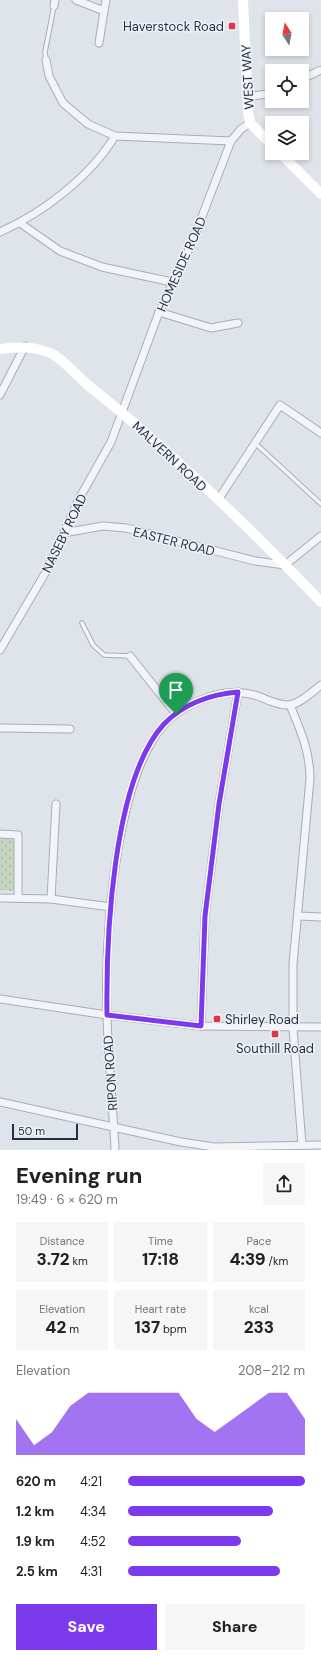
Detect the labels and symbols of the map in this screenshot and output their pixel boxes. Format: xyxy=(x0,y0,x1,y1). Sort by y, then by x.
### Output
north arrow xyxy=(265,12,309,56)
place label: Haverstock Road xyxy=(123,18,224,35)
marker: Haverstock Road xyxy=(227,21,237,31)
street label: WEST WAY xyxy=(237,44,258,110)
street label: HOMESIDE ROAD xyxy=(153,214,210,314)
street label: MALVERN ROAD xyxy=(129,417,211,495)
street label: NASEBY ROAD xyxy=(38,491,91,575)
street label: EASTER ROAD xyxy=(131,523,217,560)
pin xyxy=(159,673,193,714)
place label: Shirley Road xyxy=(225,1011,299,1028)
marker: Shirley Road xyxy=(212,1014,222,1024)
marker: Southill Road xyxy=(270,1029,280,1039)
street label: RIPON ROAD xyxy=(99,1035,122,1111)
place label: Southill Road xyxy=(236,1040,314,1057)
scale bar xyxy=(12,1122,78,1141)

